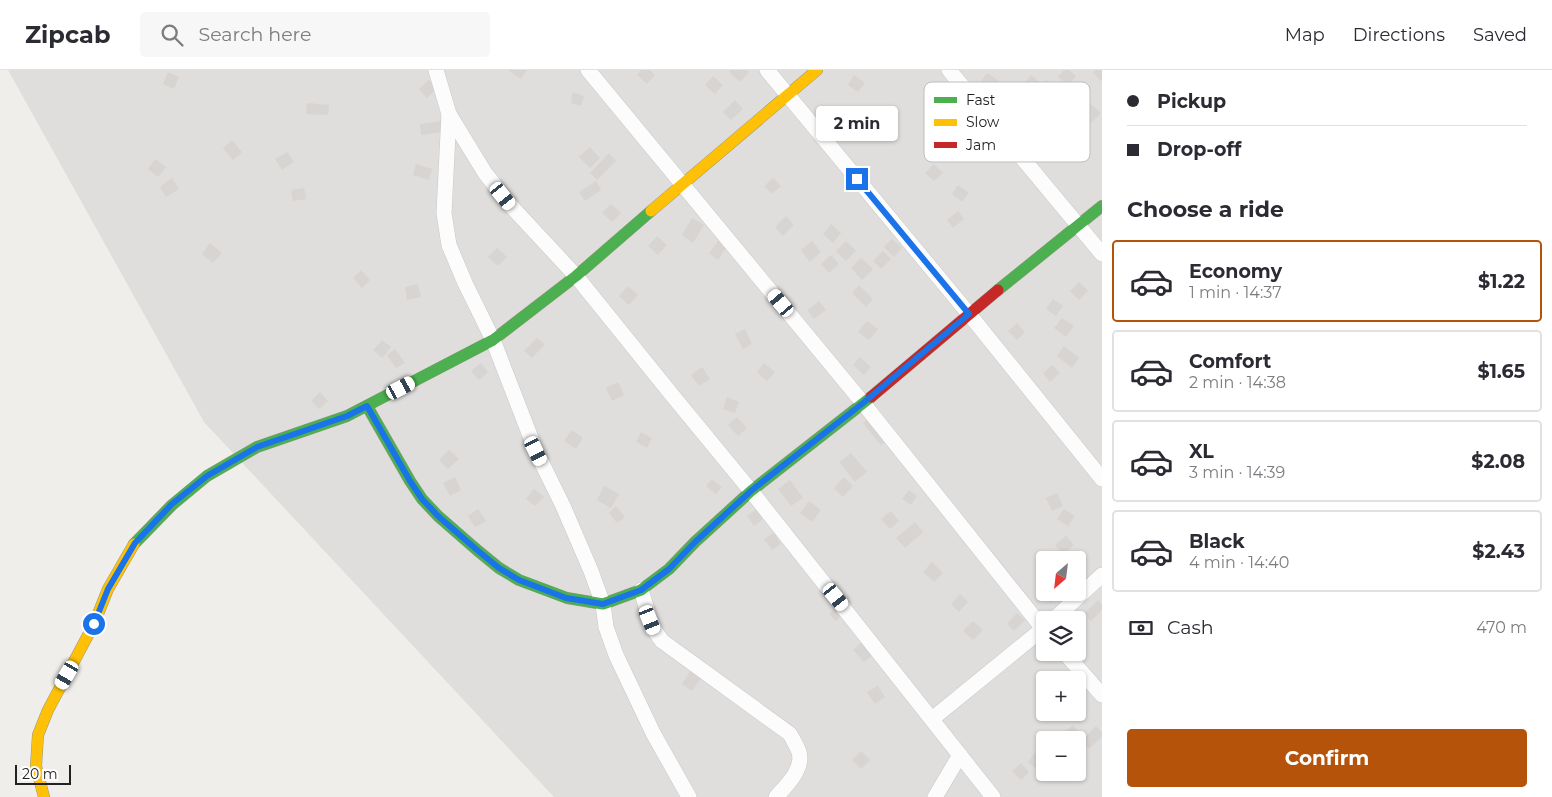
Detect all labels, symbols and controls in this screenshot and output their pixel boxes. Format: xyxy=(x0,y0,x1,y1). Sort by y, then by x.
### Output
search box xyxy=(140,12,490,57)
text: Zipcab xyxy=(25,20,110,49)
icon: search xyxy=(158,21,186,49)
text: Search here xyxy=(198,23,311,46)
text: Map xyxy=(1285,24,1325,46)
text: Directions xyxy=(1353,24,1445,46)
text: Saved xyxy=(1473,24,1527,46)
legend xyxy=(924,82,1090,162)
text: Pickup xyxy=(1157,90,1226,113)
text: Fast xyxy=(966,91,996,109)
callout: 2 min xyxy=(816,106,898,142)
text: Slow xyxy=(966,113,1000,131)
text: 2 min xyxy=(834,114,880,133)
text: Jam xyxy=(965,136,996,154)
text: Drop-off xyxy=(1157,138,1241,161)
route end xyxy=(846,168,868,190)
car xyxy=(487,180,518,212)
text: Choose a ride xyxy=(1127,196,1284,223)
icon: car xyxy=(1129,259,1174,304)
text: Economy xyxy=(1189,260,1282,283)
text: $1.22 xyxy=(1478,270,1525,293)
text: 1 min · 14:37 xyxy=(1189,283,1282,302)
car xyxy=(765,287,796,319)
icon: car xyxy=(1129,349,1174,394)
text: Comfort xyxy=(1189,350,1271,373)
text: $1.65 xyxy=(1477,360,1525,383)
text: 2 min · 14:38 xyxy=(1189,373,1286,392)
car xyxy=(384,374,417,402)
car xyxy=(522,434,549,468)
icon: car xyxy=(1129,439,1174,484)
text: XL xyxy=(1189,440,1214,463)
text: $2.08 xyxy=(1471,450,1525,473)
text: 3 min · 14:39 xyxy=(1189,463,1285,482)
icon: car xyxy=(1129,529,1174,574)
text: Black xyxy=(1189,530,1245,553)
text: $2.43 xyxy=(1472,540,1525,563)
north arrow xyxy=(1036,551,1086,601)
map controls xyxy=(1036,551,1086,781)
text: 4 min · 14:40 xyxy=(1189,553,1289,572)
car xyxy=(820,581,851,613)
car xyxy=(637,603,662,637)
button: layers xyxy=(1036,611,1086,661)
route start xyxy=(83,613,105,635)
icon: cash xyxy=(1127,614,1155,642)
text: Cash xyxy=(1167,616,1214,639)
text: 470 m xyxy=(1476,618,1527,637)
car xyxy=(53,658,80,692)
button: + xyxy=(1036,671,1086,721)
button: Confirm xyxy=(1127,729,1527,787)
button: − xyxy=(1036,731,1086,781)
scale bar xyxy=(15,762,71,785)
text: 20 m xyxy=(22,765,58,783)

